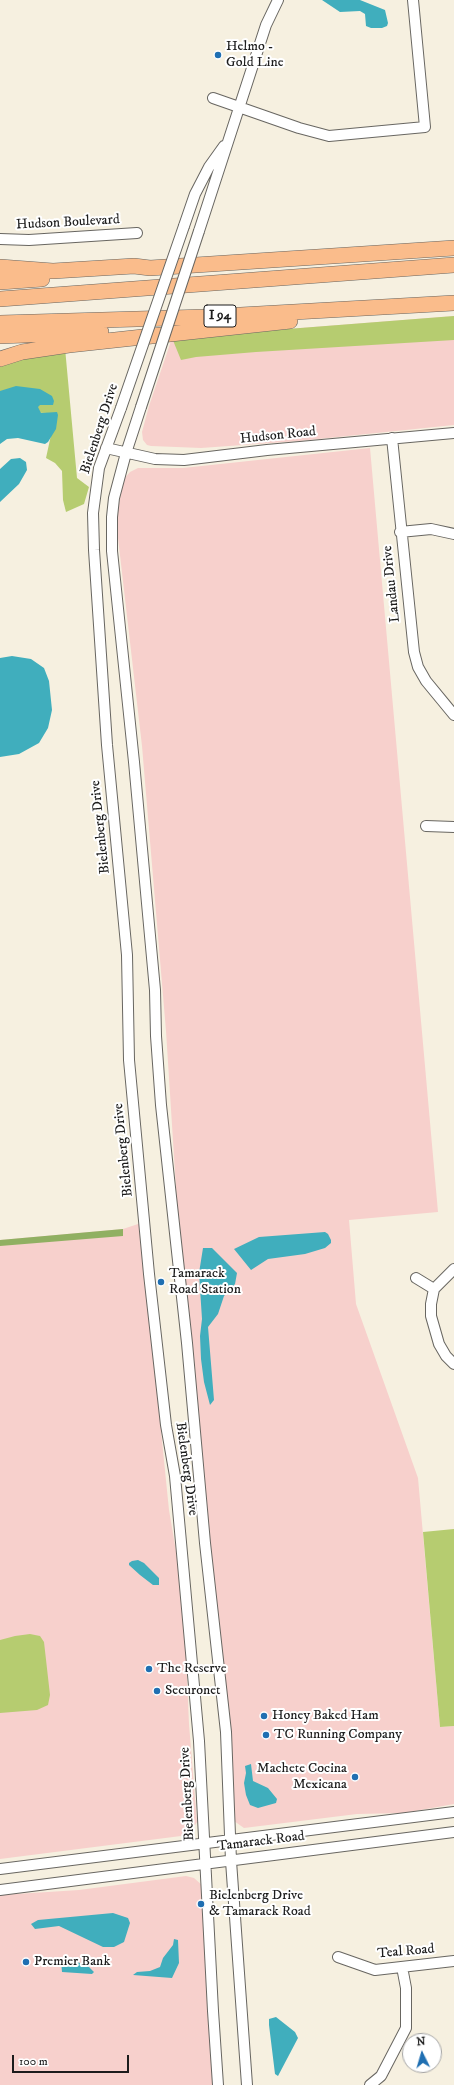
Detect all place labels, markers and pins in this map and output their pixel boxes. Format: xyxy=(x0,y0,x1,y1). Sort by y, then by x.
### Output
place label: Helmo - Gold Line xyxy=(226,39,283,72)
marker: Helmo - Gold Line xyxy=(213,50,223,60)
place label: Tamarack Road Station xyxy=(169,1266,241,1298)
marker: Tamarack Road Station xyxy=(156,1277,166,1287)
place label: The Reserve xyxy=(157,1661,227,1677)
marker: The Reserve xyxy=(144,1664,154,1674)
place label: Securonet xyxy=(165,1683,220,1699)
marker: Securonet xyxy=(152,1686,162,1696)
place label: Honey Baked Ham xyxy=(272,1708,379,1724)
marker: Honey Baked Ham xyxy=(259,1711,269,1721)
place label: TC Running Company xyxy=(274,1727,402,1743)
marker: TC Running Company xyxy=(261,1730,271,1740)
place label: Machete Cocina Mexicana xyxy=(257,1761,347,1794)
marker: Machete Cocina Mexicana xyxy=(350,1772,360,1782)
place label: Bielenberg Drive & Tamarack Road xyxy=(209,1888,311,1920)
marker: Bielenberg Drive & Tamarack Road xyxy=(196,1899,206,1909)
place label: Premier Bank xyxy=(34,1954,110,1970)
marker: Premier Bank xyxy=(21,1957,31,1967)

